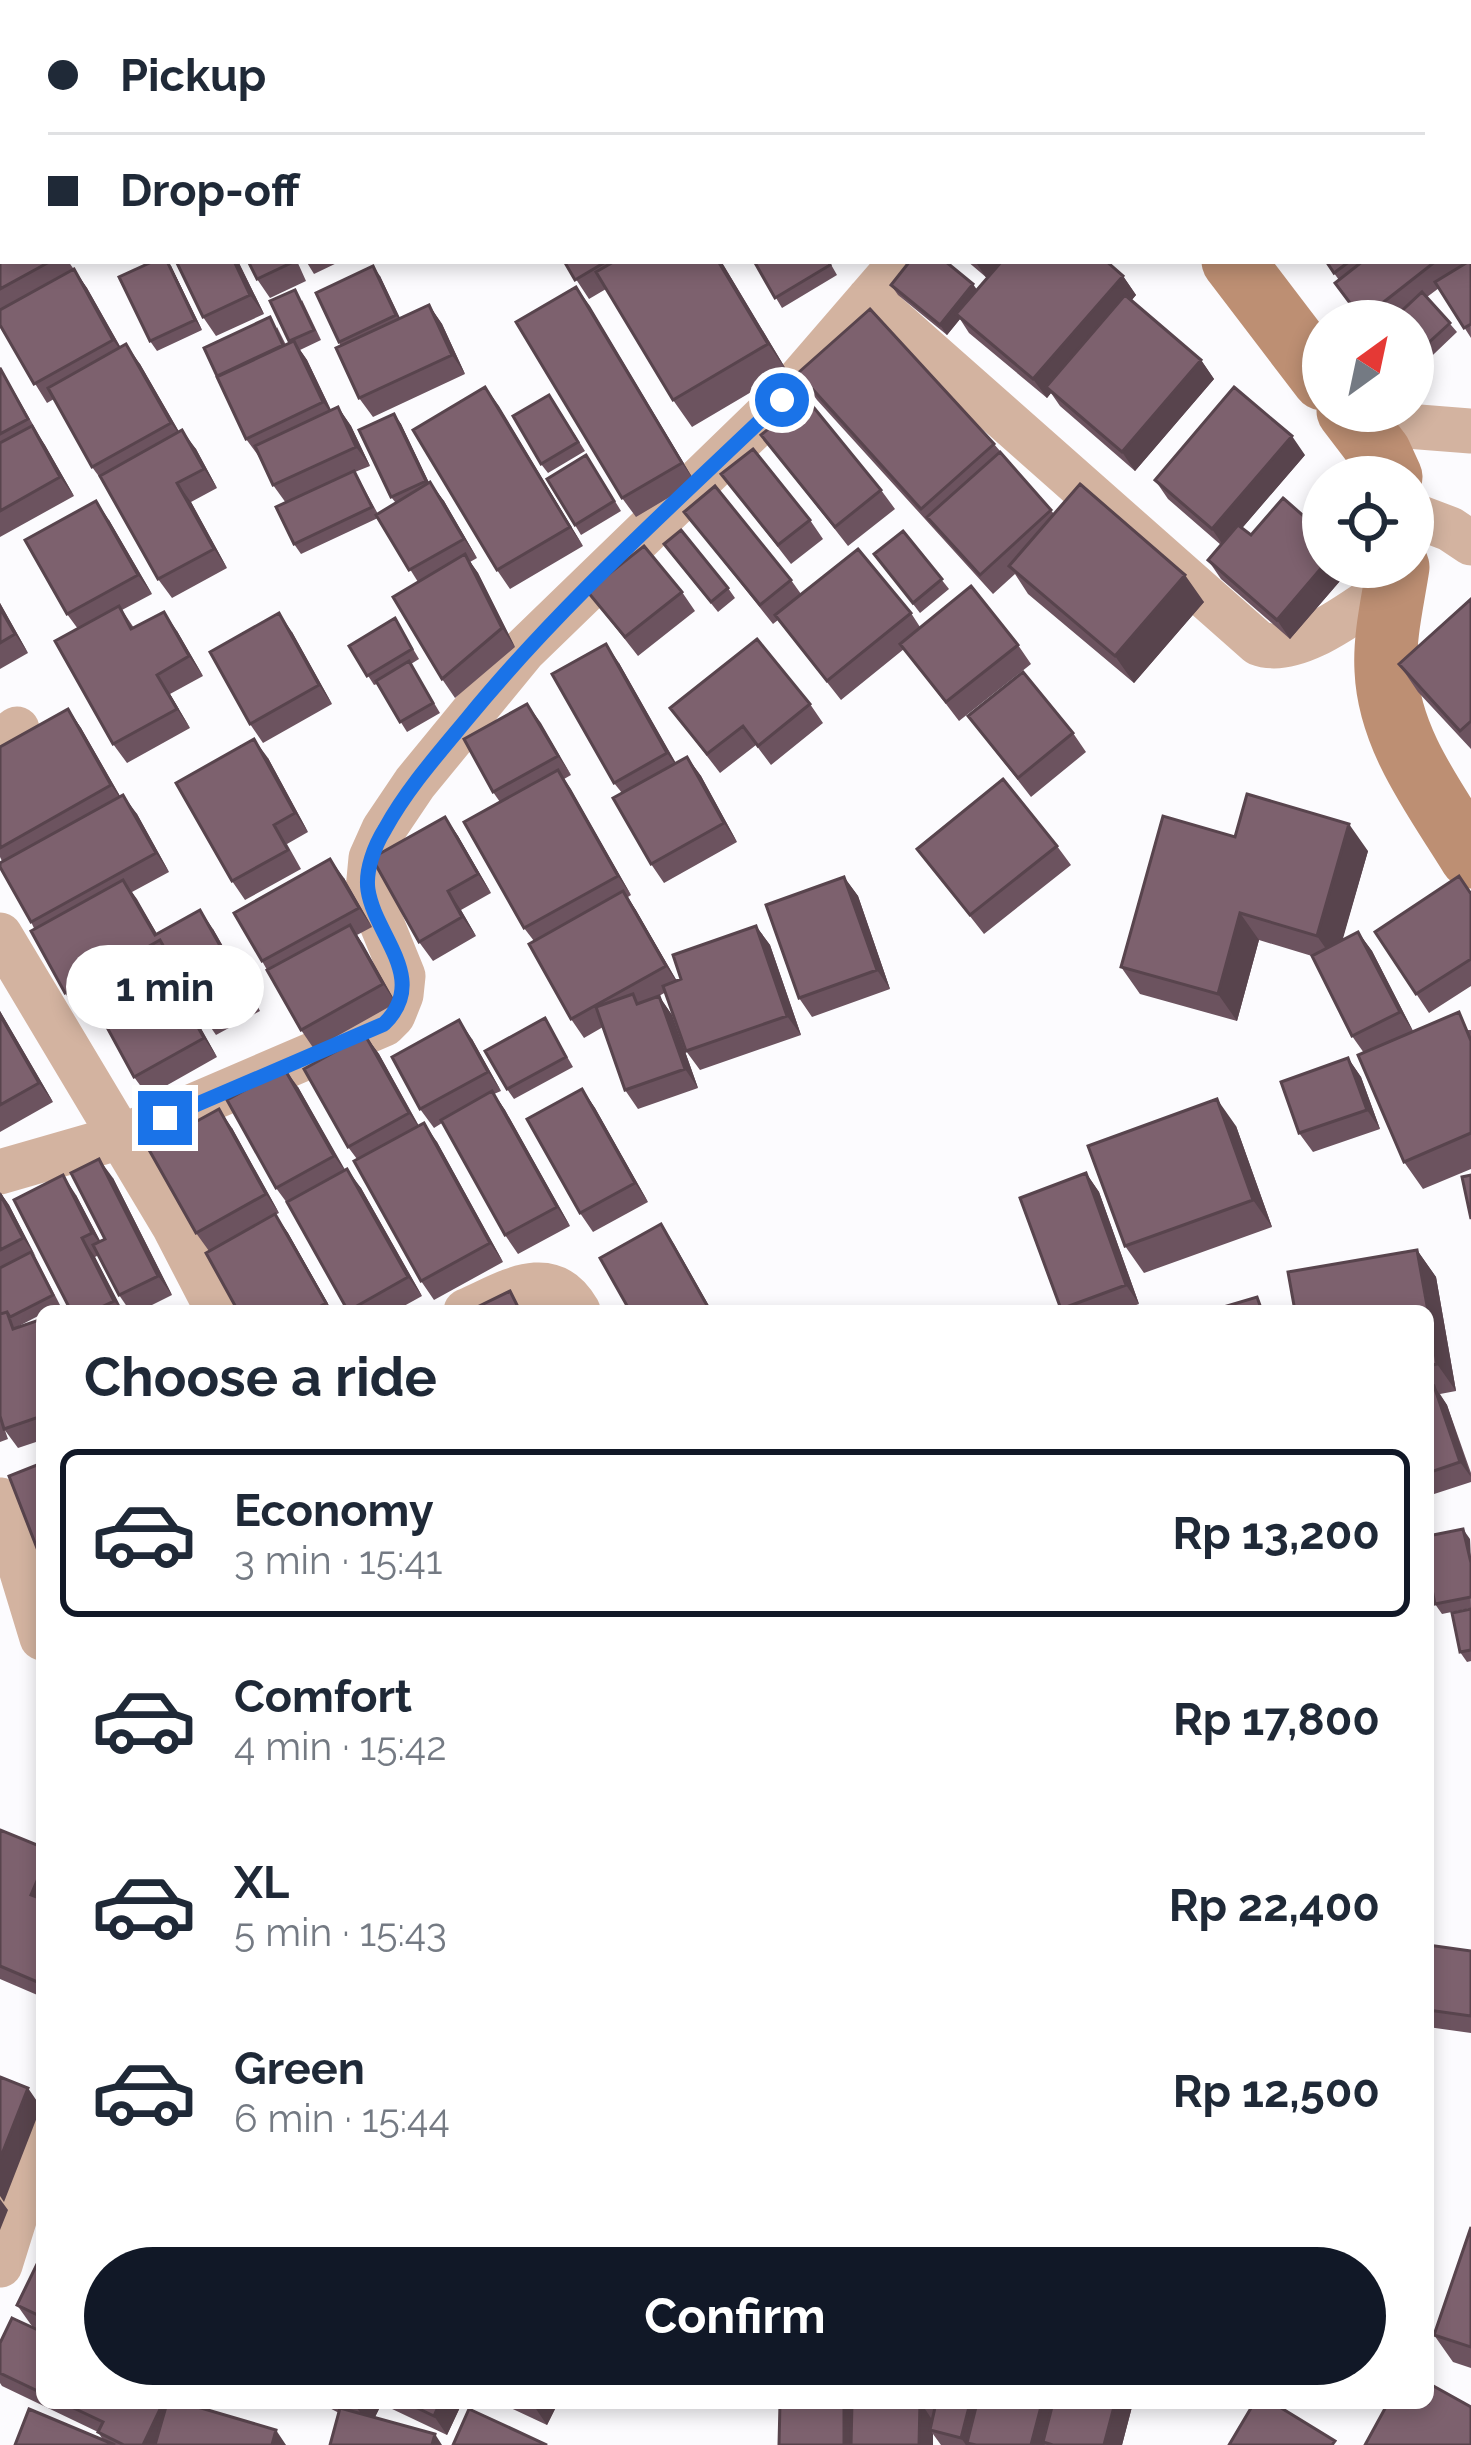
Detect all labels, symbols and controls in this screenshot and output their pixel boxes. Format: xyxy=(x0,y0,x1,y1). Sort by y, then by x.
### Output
text: Pickup xyxy=(120,49,266,102)
text: Drop-off xyxy=(120,164,300,217)
north arrow xyxy=(1302,300,1434,432)
map controls xyxy=(1302,300,1434,588)
route start xyxy=(755,373,809,427)
button: locate xyxy=(1302,456,1434,588)
callout: 1 min xyxy=(66,944,264,1028)
text: 1 min xyxy=(116,964,214,1010)
route end xyxy=(138,1091,192,1145)
text: Choose a ride xyxy=(84,1345,437,1409)
icon: car xyxy=(90,1479,198,1587)
text: Economy xyxy=(234,1484,434,1537)
text: Rp 13,200 xyxy=(1173,1507,1380,1560)
text: 3 min · 15:41 xyxy=(234,1537,442,1583)
icon: car xyxy=(90,1665,198,1773)
text: Comfort xyxy=(234,1670,412,1723)
text: Rp 17,800 xyxy=(1173,1693,1380,1746)
text: 4 min · 15:42 xyxy=(234,1723,446,1769)
icon: car xyxy=(90,1851,198,1959)
text: XL xyxy=(234,1856,289,1909)
text: Rp 22,400 xyxy=(1169,1879,1380,1932)
text: 5 min · 15:43 xyxy=(234,1909,447,1955)
icon: car xyxy=(90,2037,198,2145)
text: Green xyxy=(234,2042,365,2095)
text: Rp 12,500 xyxy=(1173,2065,1380,2118)
text: 6 min · 15:44 xyxy=(234,2095,450,2141)
button: Confirm xyxy=(84,2247,1386,2385)

